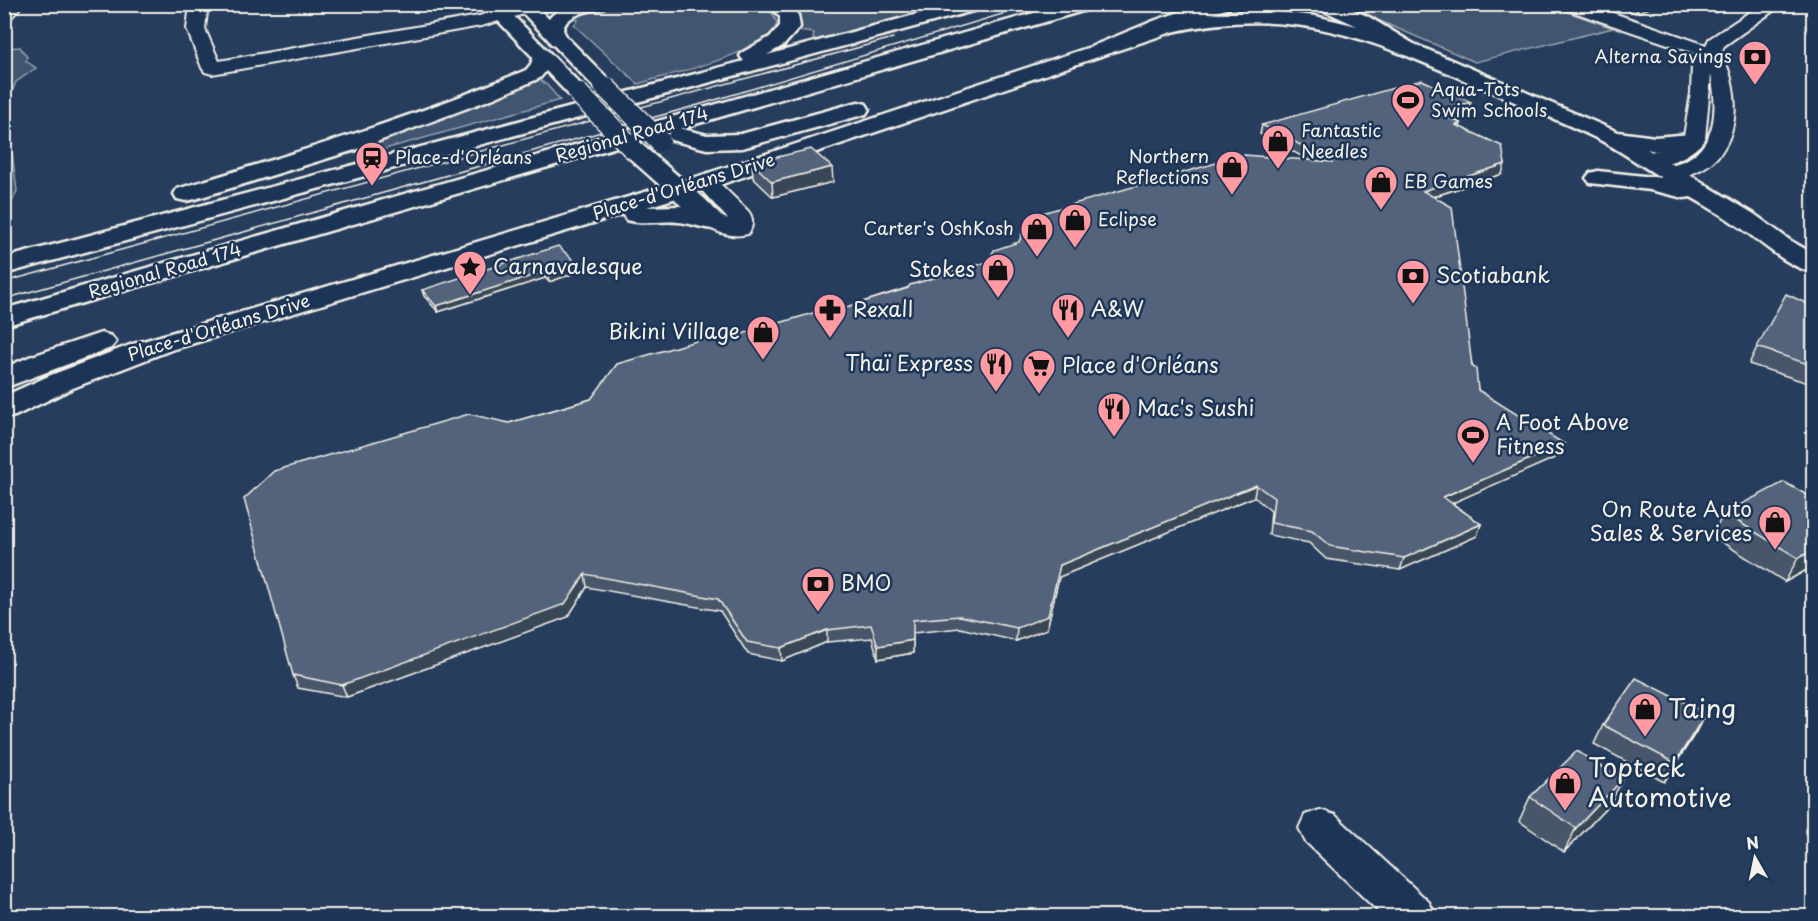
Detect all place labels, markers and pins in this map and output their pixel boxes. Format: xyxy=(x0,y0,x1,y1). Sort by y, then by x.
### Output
bank icon: Alterna Savings xyxy=(1737,39,1773,86)
place label: Alterna Savings xyxy=(1594,42,1732,69)
place label: Aqua-Tots Swim Schools xyxy=(1431,75,1547,123)
sports icon: Aqua-Tots Swim Schools xyxy=(1390,82,1426,129)
place label: Fantastic Needles xyxy=(1301,116,1381,164)
shop icon: Fantastic Needles xyxy=(1260,123,1296,170)
station icon: Place-d'Orléans xyxy=(354,140,390,187)
place label: Northern Reflections xyxy=(1116,142,1209,190)
place label: Place-d'Orléans xyxy=(395,143,532,170)
shop icon: Northern Reflections xyxy=(1214,149,1250,196)
shop icon: EB Games xyxy=(1363,164,1399,211)
place label: EB Games xyxy=(1404,167,1493,194)
shop icon: Eclipse xyxy=(1057,202,1093,249)
place label: Eclipse xyxy=(1098,205,1157,232)
shop icon: Carter's OshKosh xyxy=(1019,211,1055,258)
place label: Carter's OshKosh xyxy=(864,214,1014,241)
place icon: Carnavalesque xyxy=(452,249,488,296)
place label: Carnavalesque xyxy=(493,249,643,281)
place label: Stokes xyxy=(909,252,975,284)
shop icon: Stokes xyxy=(980,252,1016,299)
bank icon: Scotiabank xyxy=(1395,258,1431,305)
place label: Scotiabank xyxy=(1436,258,1550,290)
pharmacy icon: Rexall xyxy=(812,292,848,339)
place label: Rexall xyxy=(853,292,913,324)
restaurant icon: A&W xyxy=(1050,292,1086,339)
place label: A&W xyxy=(1091,292,1144,324)
place label: Bikini Village xyxy=(608,314,740,346)
shop icon: Bikini Village xyxy=(745,314,781,361)
place label: Thaï Express xyxy=(845,346,973,378)
restaurant icon: Thaï Express xyxy=(978,346,1014,393)
supermarket icon: Place d'Orléans xyxy=(1021,348,1057,395)
place label: Place d'Orléans xyxy=(1062,348,1219,380)
restaurant icon: Mac's Sushi xyxy=(1096,391,1132,438)
place label: Mac's Sushi xyxy=(1137,391,1254,423)
place label: A Foot Above Fitness xyxy=(1496,405,1629,461)
sports icon: A Foot Above Fitness xyxy=(1455,417,1491,464)
place label: On Route Auto Sales & Services xyxy=(1590,492,1752,548)
shop icon: On Route Auto Sales & Services xyxy=(1757,504,1793,551)
bank icon: BMO xyxy=(800,566,836,613)
place label: BMO xyxy=(841,566,892,598)
place label: Taing xyxy=(1668,688,1736,727)
shop icon: Taing xyxy=(1627,691,1663,738)
place label: Topteck Automotive xyxy=(1588,747,1732,816)
shop icon: Topteck Automotive xyxy=(1547,765,1583,812)

